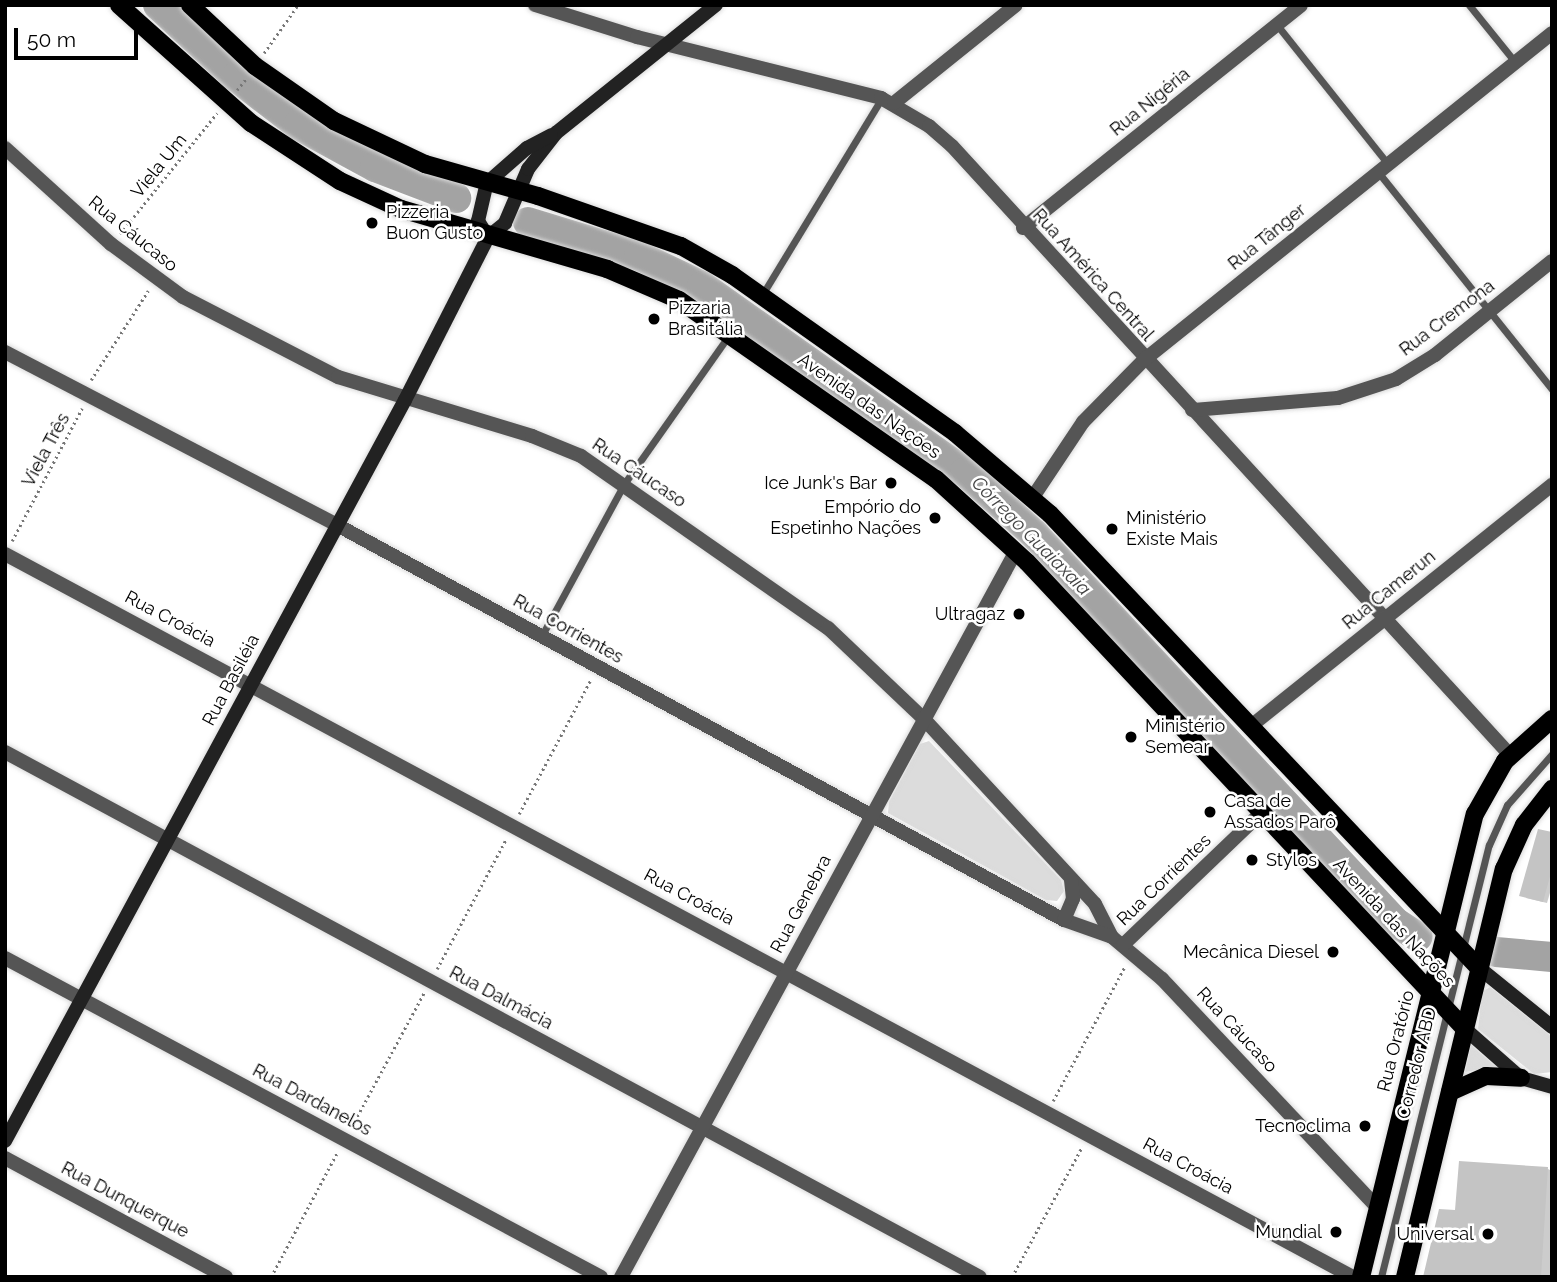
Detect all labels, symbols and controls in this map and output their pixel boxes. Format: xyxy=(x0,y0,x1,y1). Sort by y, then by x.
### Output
scale bar xyxy=(18,14,142,58)
text: 50 m xyxy=(27,27,76,52)
street label: Rua Nigéria xyxy=(1106,63,1194,141)
street label: Viela Um xyxy=(127,130,191,202)
street label: Rua Cáucaso xyxy=(84,191,182,277)
street label: Rua Tânger xyxy=(1224,199,1310,275)
place label: Pizzeria Buon Gusto xyxy=(386,202,483,244)
street label: Rua América Central xyxy=(1028,204,1158,346)
marker: Pizzeria Buon Gusto xyxy=(364,215,380,231)
street label: Rua Cremona xyxy=(1395,275,1499,361)
place label: Pizzaria Brasitália xyxy=(668,298,743,340)
marker: Pizzaria Brasitália xyxy=(646,311,662,327)
street label: Avenida das Nações xyxy=(794,349,944,463)
street label: Viela Três xyxy=(18,409,74,491)
street label: Rua Cáucaso xyxy=(588,434,690,512)
place label: Ice Junk's Bar xyxy=(764,472,877,494)
water label: Córrego Guaiaxaia xyxy=(967,472,1095,600)
marker: Ice Junk's Bar xyxy=(883,475,899,491)
place label: Empório do Espetinho Nações xyxy=(770,497,921,540)
place label: Ministério Existe Mais xyxy=(1126,508,1218,550)
marker: Empório do Espetinho Nações xyxy=(927,510,943,526)
marker: Ministério Existe Mais xyxy=(1104,521,1120,537)
street label: Rua Camerun xyxy=(1338,546,1440,634)
street label: Rua Croácia xyxy=(121,586,219,652)
street label: Rua Corrientes xyxy=(509,590,627,668)
place label: Ultragaz xyxy=(935,603,1005,625)
marker: Ultragaz xyxy=(1011,606,1027,622)
street label: Rua Basiléia xyxy=(198,631,264,729)
place label: Ministério Semear xyxy=(1145,716,1225,758)
marker: Ministério Semear xyxy=(1123,729,1139,745)
place label: Casa de Assados Parô xyxy=(1224,791,1336,834)
marker: Casa de Assados Parô xyxy=(1202,804,1218,820)
street label: Rua Corrientes xyxy=(1112,830,1216,930)
place label: Stylos xyxy=(1266,849,1317,871)
street label: Rua Genebra xyxy=(766,851,836,957)
marker: Stylos xyxy=(1244,852,1260,868)
street label: Avenida das Nações xyxy=(1328,854,1460,992)
street label: Rua Croácia xyxy=(640,864,738,930)
place label: Mecânica Diesel xyxy=(1183,941,1319,963)
marker: Mecânica Diesel xyxy=(1325,944,1341,960)
street label: Rua Dalmácia xyxy=(446,962,556,1034)
street label: Rua Cáucaso xyxy=(1192,983,1282,1077)
street label: Rua Oratório xyxy=(1373,988,1419,1094)
street label: Corredor ABD xyxy=(1393,1004,1441,1122)
street label: Rua Dardanelos xyxy=(249,1060,375,1140)
place label: Tecnoclima xyxy=(1255,1115,1351,1137)
marker: Tecnoclima xyxy=(1357,1118,1373,1134)
street label: Rua Croácia xyxy=(1139,1133,1237,1199)
street label: Rua Dunquerque xyxy=(57,1157,193,1243)
place label: Mundial xyxy=(1255,1221,1322,1243)
place label: Universal xyxy=(1397,1223,1474,1245)
marker: Mundial xyxy=(1328,1224,1344,1240)
marker: Universal xyxy=(1480,1226,1496,1242)

